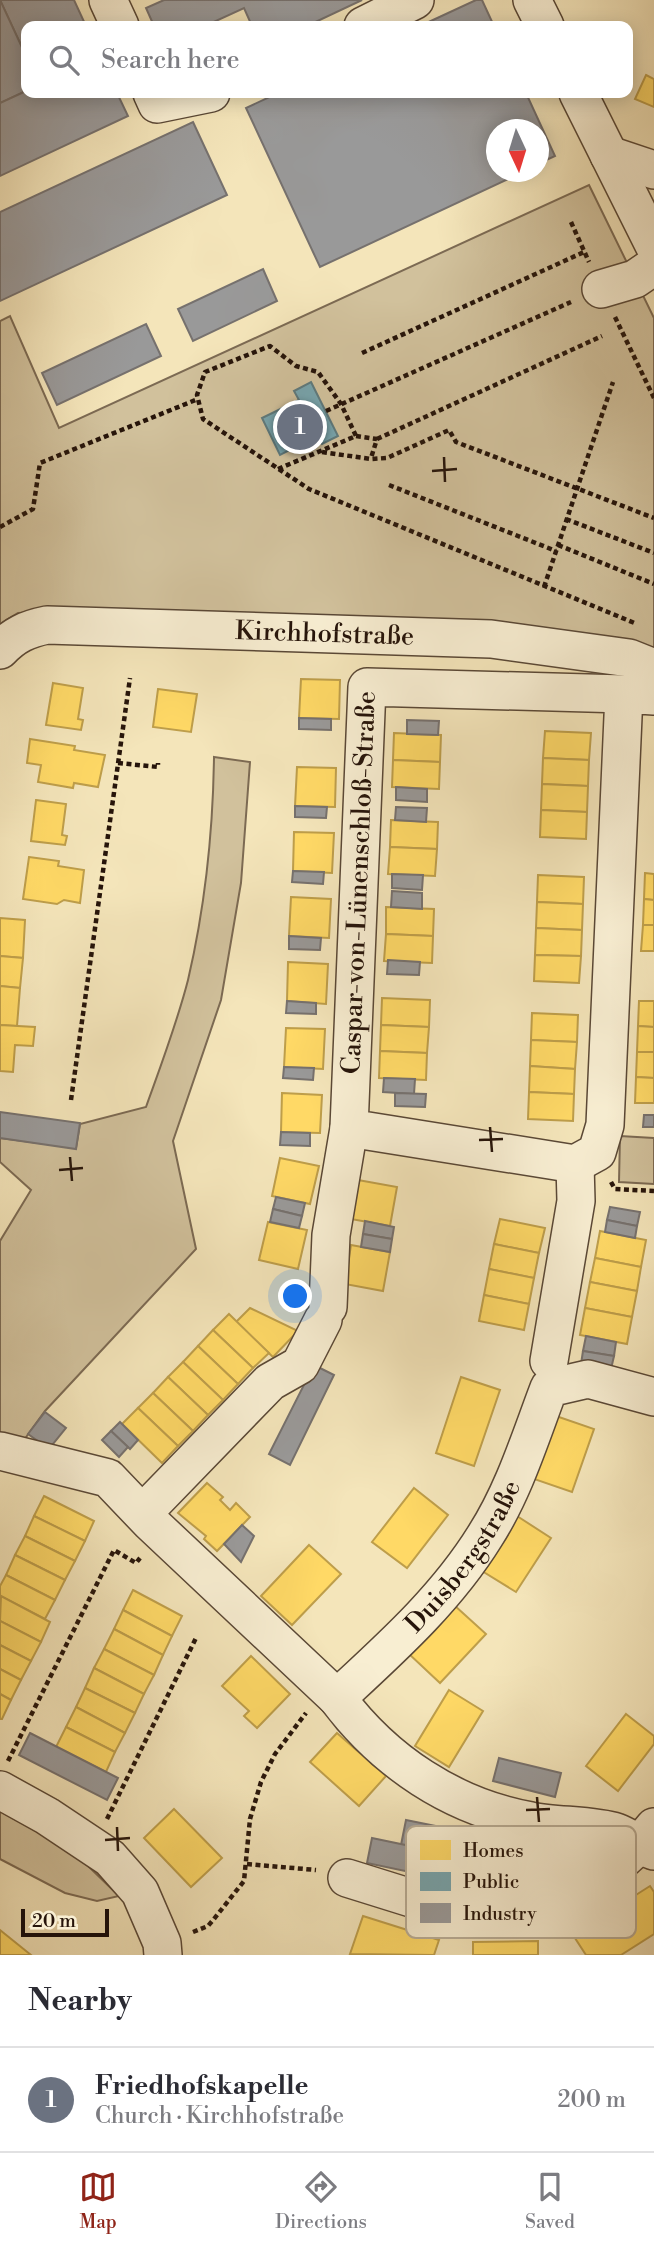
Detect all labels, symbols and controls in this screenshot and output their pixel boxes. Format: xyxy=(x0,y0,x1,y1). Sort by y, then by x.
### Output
search box xyxy=(21,21,633,98)
icon: search xyxy=(45,41,83,79)
text: Search here xyxy=(101,44,240,76)
north arrow xyxy=(486,119,549,182)
pin: 1 xyxy=(277,401,323,453)
street label: Kirchhofstraße xyxy=(235,615,415,653)
street label: Caspar-von-Lünenschloß-Straße xyxy=(335,690,383,1075)
your location xyxy=(278,1279,312,1313)
street label: Duisbergstraße xyxy=(399,1475,528,1640)
legend xyxy=(406,1826,636,1938)
text: Homes xyxy=(463,1839,523,1863)
text: Public xyxy=(463,1870,519,1894)
text: Industry xyxy=(463,1902,537,1926)
scale bar xyxy=(21,1906,108,1938)
text: 20 m xyxy=(32,1909,76,1933)
text: Nearby xyxy=(28,1982,132,2020)
text: Friedhofskapelle xyxy=(95,2070,308,2102)
text: 1 xyxy=(45,2086,57,2114)
text: 200 m xyxy=(558,2086,626,2114)
text: Church · Kirchhofstraße xyxy=(95,2102,344,2130)
tab: Map xyxy=(79,2168,117,2234)
tab: Directions xyxy=(275,2168,367,2234)
tab: Saved xyxy=(525,2168,575,2234)

